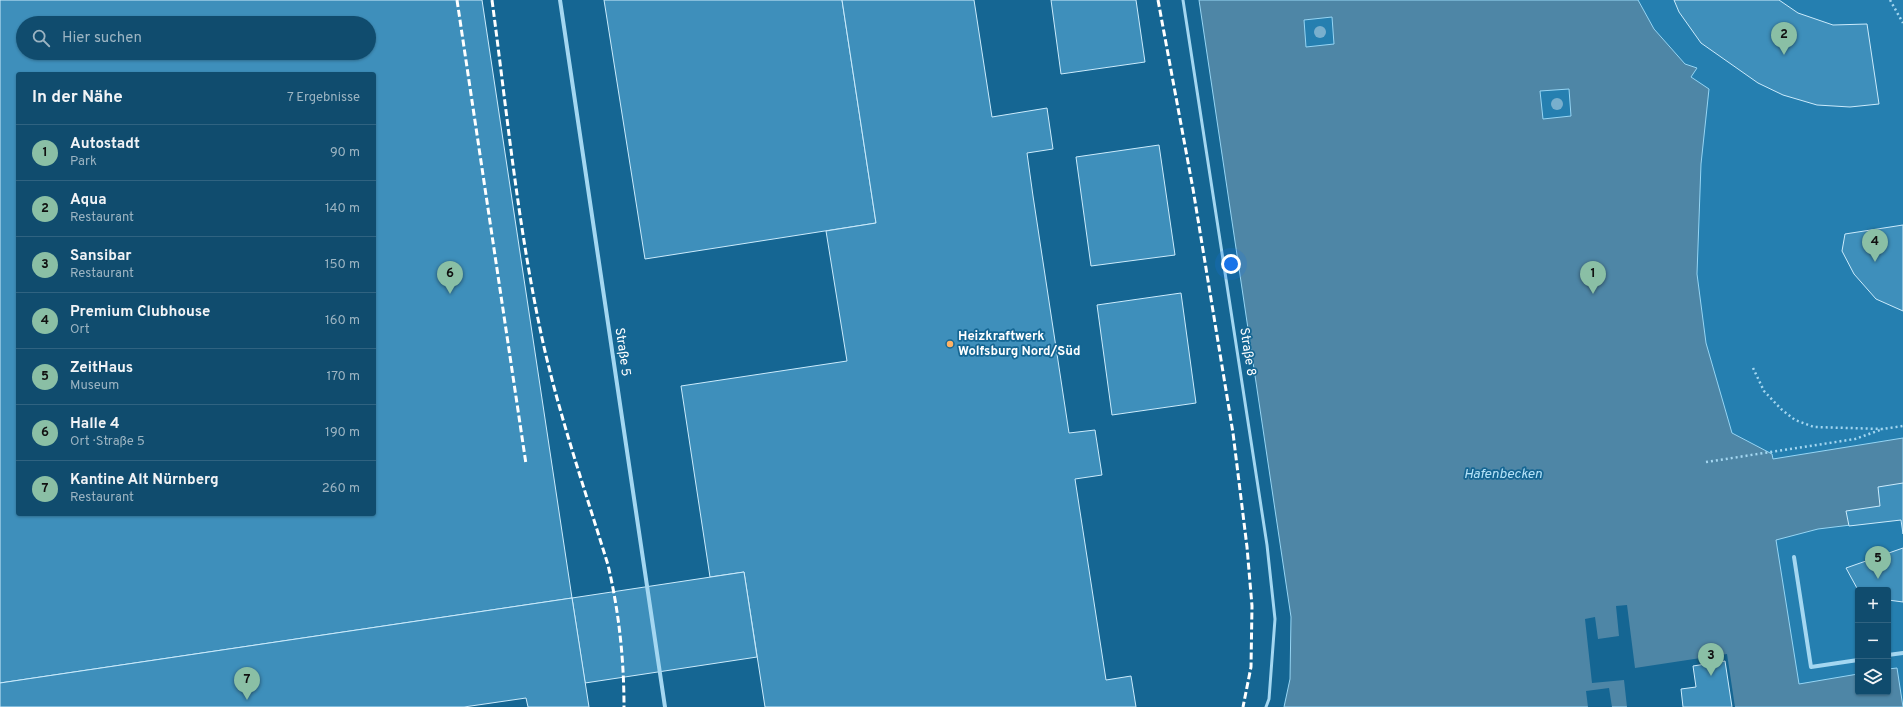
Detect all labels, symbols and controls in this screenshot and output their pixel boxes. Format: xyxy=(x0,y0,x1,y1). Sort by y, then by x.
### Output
search box xyxy=(16,16,376,60)
pin: 2 xyxy=(1771,22,1797,55)
icon: search xyxy=(30,27,52,49)
text: Hier suchen xyxy=(62,29,142,48)
text: In der Nähe xyxy=(32,87,123,109)
text: 7 Ergebnisse xyxy=(287,90,360,106)
text: Autostadt xyxy=(70,135,140,154)
text: 1 xyxy=(42,145,48,161)
text: 90 m xyxy=(330,145,360,161)
text: Park xyxy=(70,154,97,170)
text: Aqua xyxy=(70,191,107,210)
text: 2 xyxy=(41,201,49,217)
text: 140 m xyxy=(325,201,360,217)
text: Restaurant xyxy=(70,210,134,226)
pin: 4 xyxy=(1862,229,1888,262)
text: Sansibar xyxy=(70,247,132,266)
your location xyxy=(1221,254,1241,274)
text: 3 xyxy=(41,257,49,273)
text: 150 m xyxy=(325,257,360,273)
pin: 6 xyxy=(437,261,463,294)
pin: 1 xyxy=(1580,261,1606,294)
text: Restaurant xyxy=(70,266,134,282)
text: Premium Clubhouse xyxy=(70,303,210,322)
text: 4 xyxy=(41,313,49,329)
text: 160 m xyxy=(325,313,360,329)
text: Ort xyxy=(70,322,90,338)
street label: Straße 5 xyxy=(611,327,633,377)
street label: Straße 8 xyxy=(1235,327,1259,377)
place label: Heizkraftwerk Wolfsburg Nord/Süd xyxy=(958,329,1080,360)
marker: Heizkraftwerk Wolfsburg Nord/Süd xyxy=(945,339,955,349)
text: ZeitHaus xyxy=(70,359,133,378)
text: 5 xyxy=(41,369,49,385)
text: 170 m xyxy=(326,369,360,385)
text: Museum xyxy=(70,378,119,394)
text: Halle 4 xyxy=(70,415,120,434)
text: 6 xyxy=(41,425,49,441)
text: 190 m xyxy=(325,425,360,441)
text: Ort · Straße 5 xyxy=(70,434,145,450)
water label: Hafenbecken xyxy=(1464,466,1543,483)
text: Kantine Alt Nürnberg xyxy=(70,471,219,490)
text: 7 xyxy=(42,481,48,497)
text: 260 m xyxy=(322,481,360,497)
text: Restaurant xyxy=(70,490,134,506)
pin: 5 xyxy=(1865,546,1891,579)
map controls xyxy=(1855,587,1891,695)
button: + xyxy=(1855,587,1891,623)
button: − xyxy=(1855,623,1891,659)
pin: 3 xyxy=(1698,643,1724,676)
button: layers xyxy=(1855,659,1891,695)
pin: 7 xyxy=(234,667,260,700)

